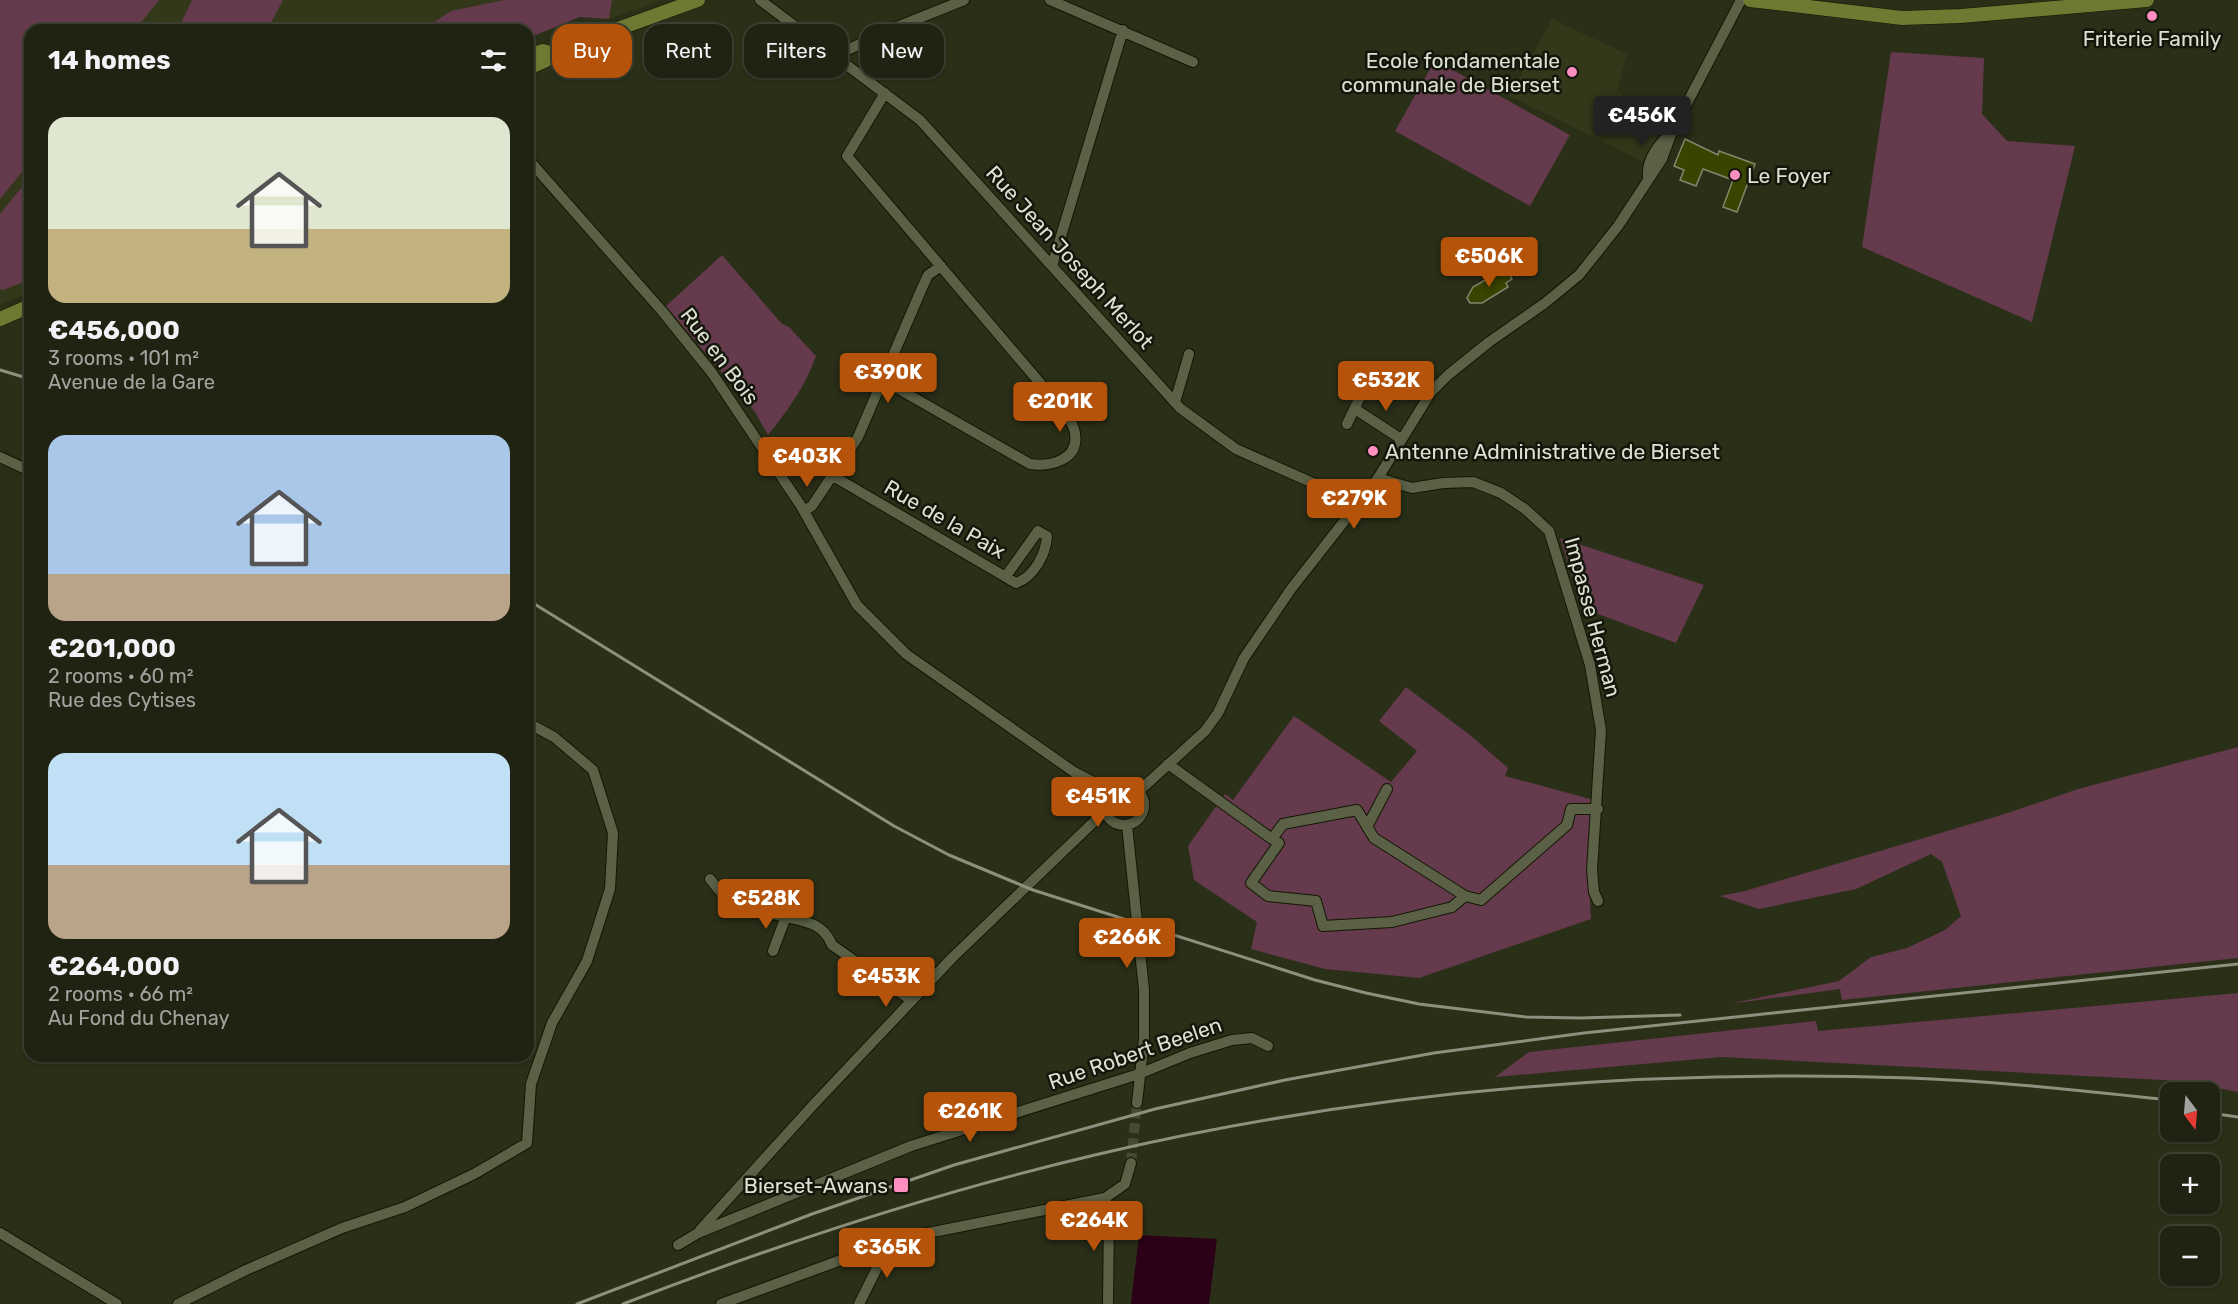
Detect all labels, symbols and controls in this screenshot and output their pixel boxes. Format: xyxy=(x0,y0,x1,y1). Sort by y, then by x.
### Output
marker: Friterie Family xyxy=(2145,9,2159,23)
chip: Buy xyxy=(552,24,632,78)
chip: Rent xyxy=(644,24,732,78)
chip: Filters xyxy=(744,24,848,78)
chip: New xyxy=(860,24,944,78)
place label: Friterie Family xyxy=(2083,26,2222,51)
icon: filters xyxy=(477,44,510,77)
text: 14 homes xyxy=(48,45,171,76)
place label: Ecole fondamentale communale de Bierset xyxy=(1341,48,1560,97)
marker: Ecole fondamentale communale de Bierset xyxy=(1565,65,1579,79)
pin: €456K xyxy=(1600,96,1684,147)
text: €456K xyxy=(1608,103,1676,127)
icon: home xyxy=(225,156,333,264)
street label: Rue Jean Joseph Merlot xyxy=(981,160,1159,354)
place label: Le Foyer xyxy=(1747,163,1830,188)
marker: Le Foyer xyxy=(1728,168,1742,182)
pin: €506K xyxy=(1447,237,1531,288)
text: €506K xyxy=(1455,244,1523,268)
street label: Rue en Bois xyxy=(675,303,765,409)
text: €456,000 xyxy=(48,315,180,346)
text: 3 rooms · 101 m² xyxy=(48,346,199,370)
pin: €390K xyxy=(846,353,930,404)
text: €390K xyxy=(854,360,922,384)
pin: €532K xyxy=(1344,361,1428,412)
text: €532K xyxy=(1352,368,1420,392)
text: Avenue de la Gare xyxy=(48,370,215,394)
pin: €201K xyxy=(1018,382,1102,433)
text: €201K xyxy=(1027,389,1093,413)
pin: €403K xyxy=(765,437,849,488)
place label: Antenne Administrative de Bierset xyxy=(1385,439,1720,464)
text: €403K xyxy=(772,444,842,468)
marker: Antenne Administrative de Bierset xyxy=(1366,444,1380,458)
icon: home xyxy=(225,474,333,582)
street label: Rue de la Paix xyxy=(880,474,1010,564)
pin: €279K xyxy=(1312,479,1396,530)
text: €279K xyxy=(1321,486,1387,510)
street label: Impasse Herman xyxy=(1560,534,1626,700)
text: €201,000 xyxy=(48,633,176,664)
text: 2 rooms · 60 m² xyxy=(48,664,194,688)
text: Rue des Cytises xyxy=(48,688,196,712)
pin: €451K xyxy=(1056,777,1140,828)
text: €451K xyxy=(1065,784,1131,808)
icon: home xyxy=(225,792,333,900)
pin: €528K xyxy=(724,879,808,930)
text: €528K xyxy=(732,886,800,910)
pin: €266K xyxy=(1085,918,1169,969)
text: €266K xyxy=(1093,925,1161,949)
text: €264,000 xyxy=(48,951,180,982)
pin: €453K xyxy=(844,957,928,1008)
text: €453K xyxy=(852,964,920,988)
text: 2 rooms · 66 m² xyxy=(48,982,193,1006)
text: Au Fond du Chenay xyxy=(48,1006,230,1030)
street label: Rue Robert Beelen xyxy=(1045,1012,1225,1094)
north arrow xyxy=(2160,1082,2220,1142)
map controls xyxy=(2160,1082,2220,1286)
pin: €261K xyxy=(928,1092,1012,1143)
text: €261K xyxy=(938,1099,1002,1123)
button: + xyxy=(2160,1154,2220,1214)
place label: Bierset-Awans xyxy=(744,1173,888,1198)
marker: Bierset-Awans xyxy=(892,1176,910,1194)
pin: €264K xyxy=(1052,1201,1136,1252)
text: €264K xyxy=(1060,1208,1128,1232)
button: − xyxy=(2160,1226,2220,1286)
pin: €365K xyxy=(845,1228,929,1279)
text: €365K xyxy=(853,1235,921,1259)

